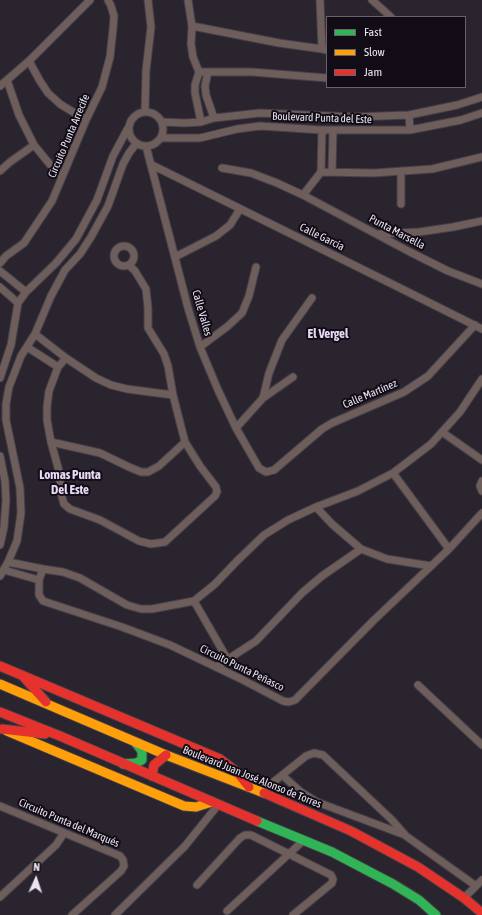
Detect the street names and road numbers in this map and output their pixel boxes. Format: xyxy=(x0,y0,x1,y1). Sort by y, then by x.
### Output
street label: Circuito Punta Arrecife xyxy=(45,92,93,180)
street label: Boulevard Punta del Este xyxy=(272,110,372,126)
street label: Punta Marsella xyxy=(367,212,427,252)
street label: Calle García xyxy=(297,221,347,253)
street label: Calle Valles xyxy=(189,289,215,337)
street label: Calle Martínez xyxy=(341,377,399,411)
street label: Circuito Punta Peñasco xyxy=(198,642,286,694)
street label: Boulevard Juan José Alonso de Torres xyxy=(181,743,323,811)
street label: Circuito Punta del Marqués xyxy=(17,796,121,850)

